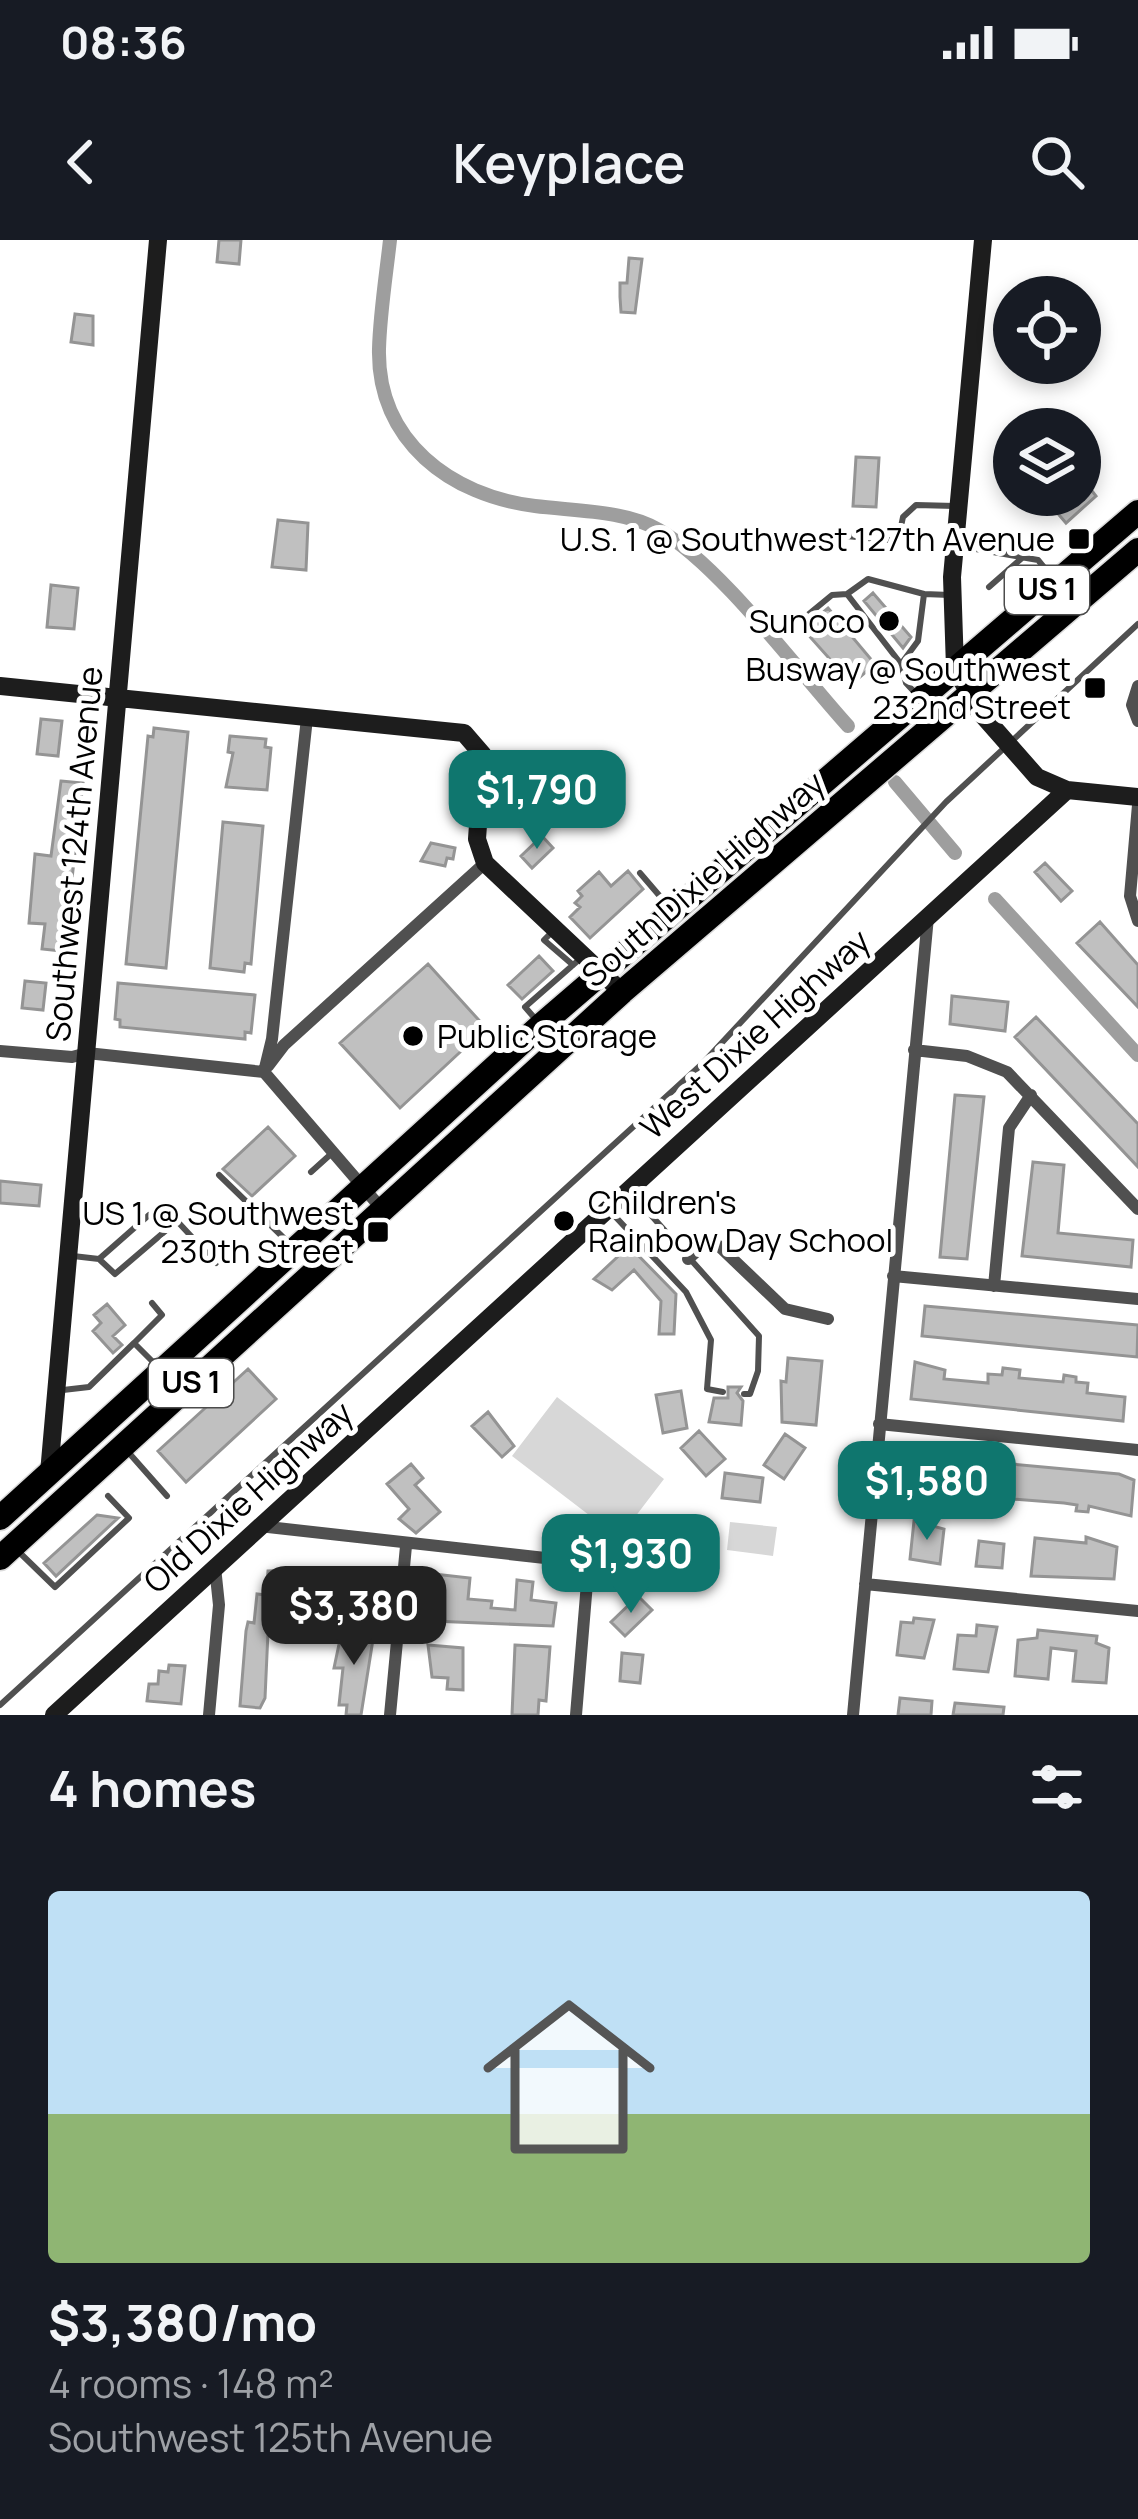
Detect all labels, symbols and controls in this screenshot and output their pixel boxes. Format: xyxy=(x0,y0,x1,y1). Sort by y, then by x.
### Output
text: 08:36 xyxy=(60,11,187,73)
text: Keyplace xyxy=(452,125,686,199)
icon: back xyxy=(48,129,114,195)
icon: search xyxy=(1024,129,1090,195)
map controls xyxy=(993,276,1101,516)
button: locate xyxy=(993,276,1101,384)
button: layers xyxy=(993,408,1101,516)
place label: U.S. 1 @ Southwest 127th Avenue xyxy=(560,516,1055,561)
marker: U.S. 1 @ Southwest 127th Avenue xyxy=(1066,526,1092,552)
road number: US 1 xyxy=(1005,566,1089,614)
place label: Sunoco xyxy=(749,598,865,643)
marker: Sunoco xyxy=(876,608,902,634)
place label: Busway @ Southwest 232nd Street xyxy=(746,646,1071,729)
street label: Southwest 124th Avenue xyxy=(35,665,112,1043)
marker: Busway @ Southwest 232nd Street xyxy=(1082,675,1108,701)
pin: $1,790 xyxy=(439,750,635,852)
street label: South Dixie Highway xyxy=(572,761,834,997)
text: $1,790 xyxy=(476,762,598,816)
street label: West Dixie Highway xyxy=(630,918,879,1149)
place label: Public Storage xyxy=(437,1013,657,1058)
marker: Public Storage xyxy=(400,1023,426,1049)
place label: Children's Rainbow Day School xyxy=(588,1179,893,1262)
place label: US 1 @ Southwest 230th Street xyxy=(82,1190,354,1273)
marker: Children's Rainbow Day School xyxy=(551,1208,577,1234)
marker: US 1 @ Southwest 230th Street xyxy=(365,1219,391,1245)
road number: US 1 xyxy=(149,1359,233,1407)
street label: Old Dixie Highway xyxy=(133,1391,362,1603)
pin: $1,580 xyxy=(829,1441,1025,1543)
text: $1,580 xyxy=(865,1453,989,1507)
pin: $1,930 xyxy=(533,1514,729,1616)
text: $1,930 xyxy=(569,1526,693,1580)
pin: $3,380 xyxy=(256,1566,452,1668)
text: $3,380 xyxy=(288,1578,420,1632)
text: 4 homes xyxy=(48,1753,256,1822)
icon: filters xyxy=(1024,1754,1090,1820)
icon: home xyxy=(461,1969,677,2185)
text: $3,380/mo xyxy=(48,2287,317,2356)
text: 4 rooms · 148 m² xyxy=(48,2356,334,2410)
text: Southwest 125th Avenue xyxy=(48,2410,493,2464)

